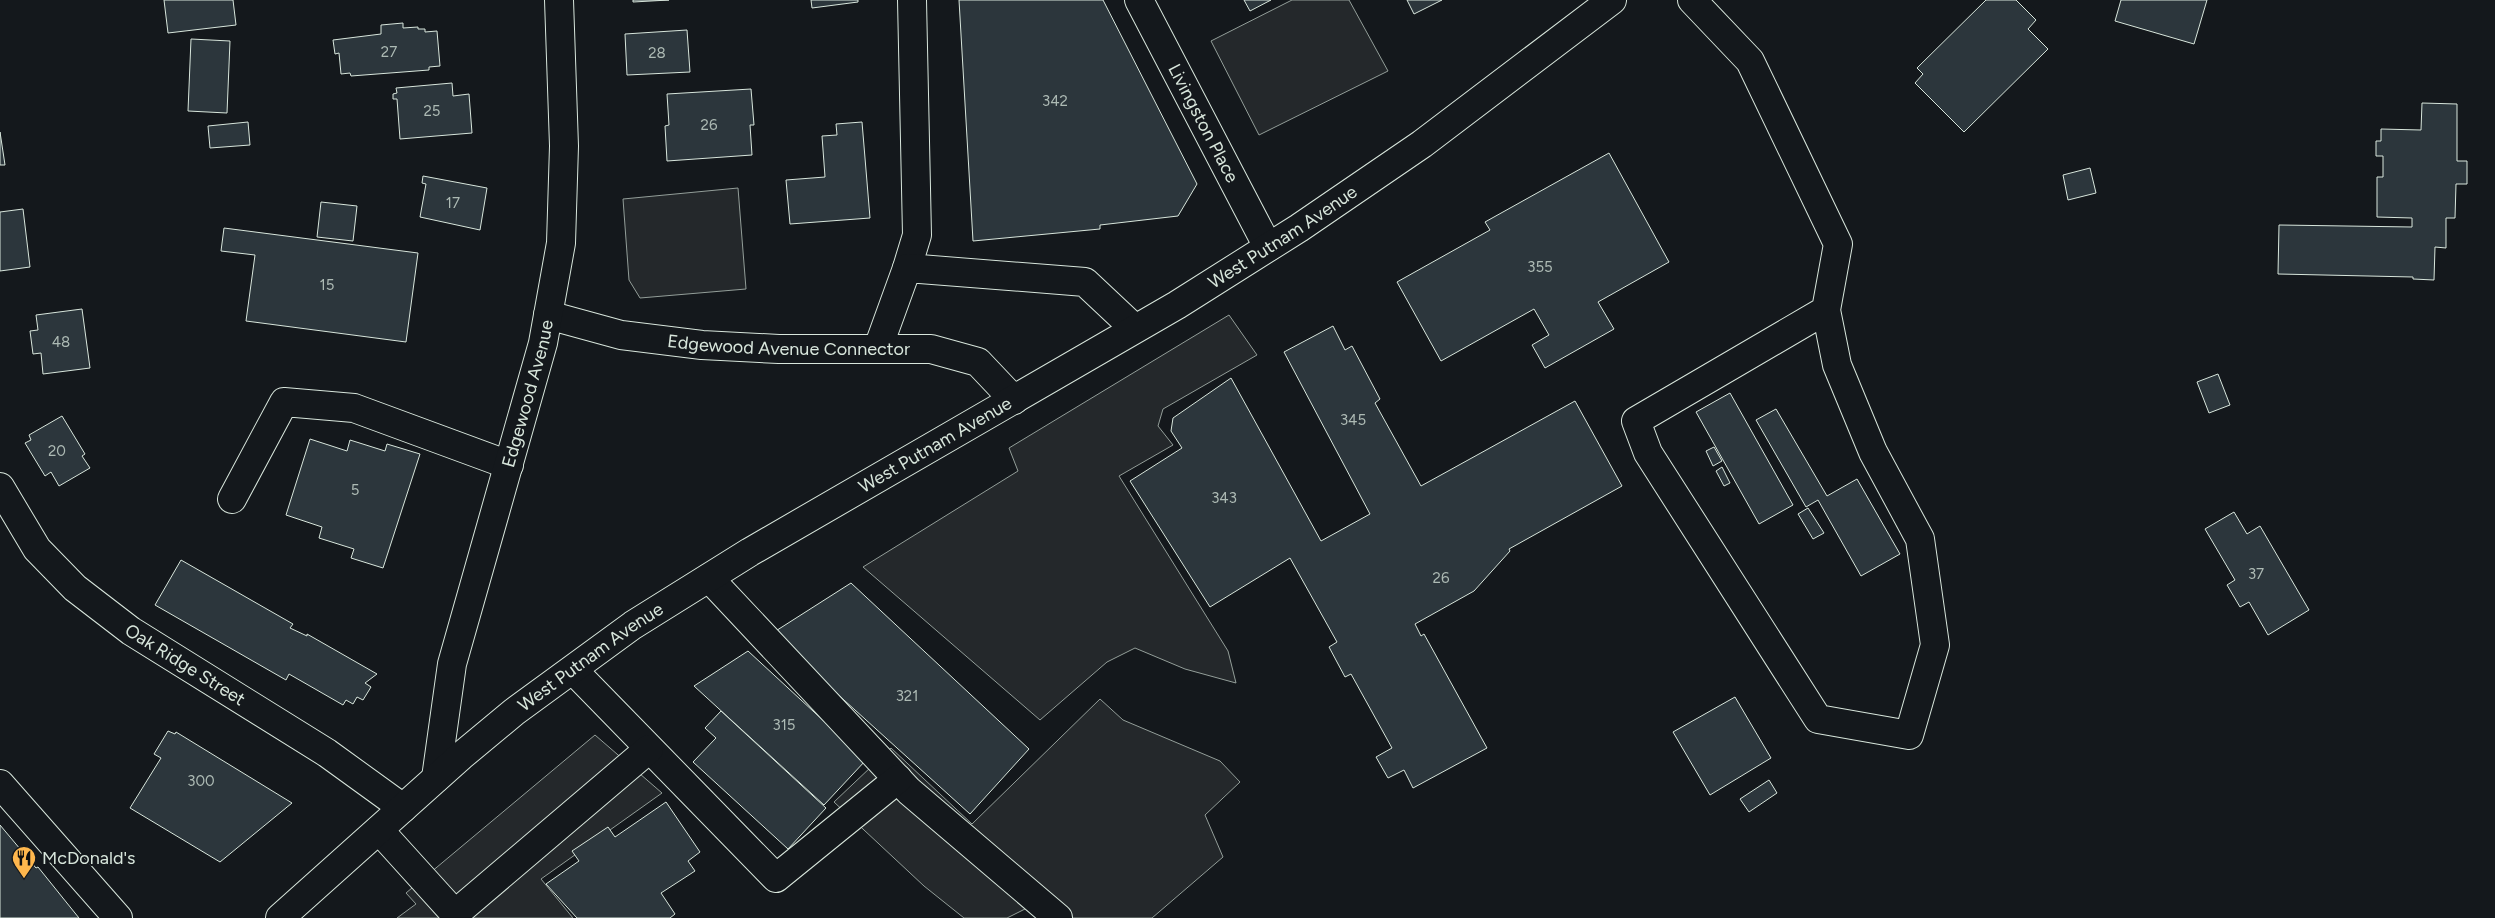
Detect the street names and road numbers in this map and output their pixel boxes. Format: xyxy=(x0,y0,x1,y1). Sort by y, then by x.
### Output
street label: Livingston Place xyxy=(1163,60,1244,187)
street label: West Putnam Avenue xyxy=(1204,181,1361,293)
street label: Edgewood Avenue xyxy=(497,318,558,470)
street label: Edgewood Avenue Connector xyxy=(666,330,910,360)
street label: West Putnam Avenue xyxy=(855,392,1016,498)
street label: West Putnam Avenue xyxy=(514,598,667,716)
street label: Oak Ridge Street xyxy=(121,619,250,710)

